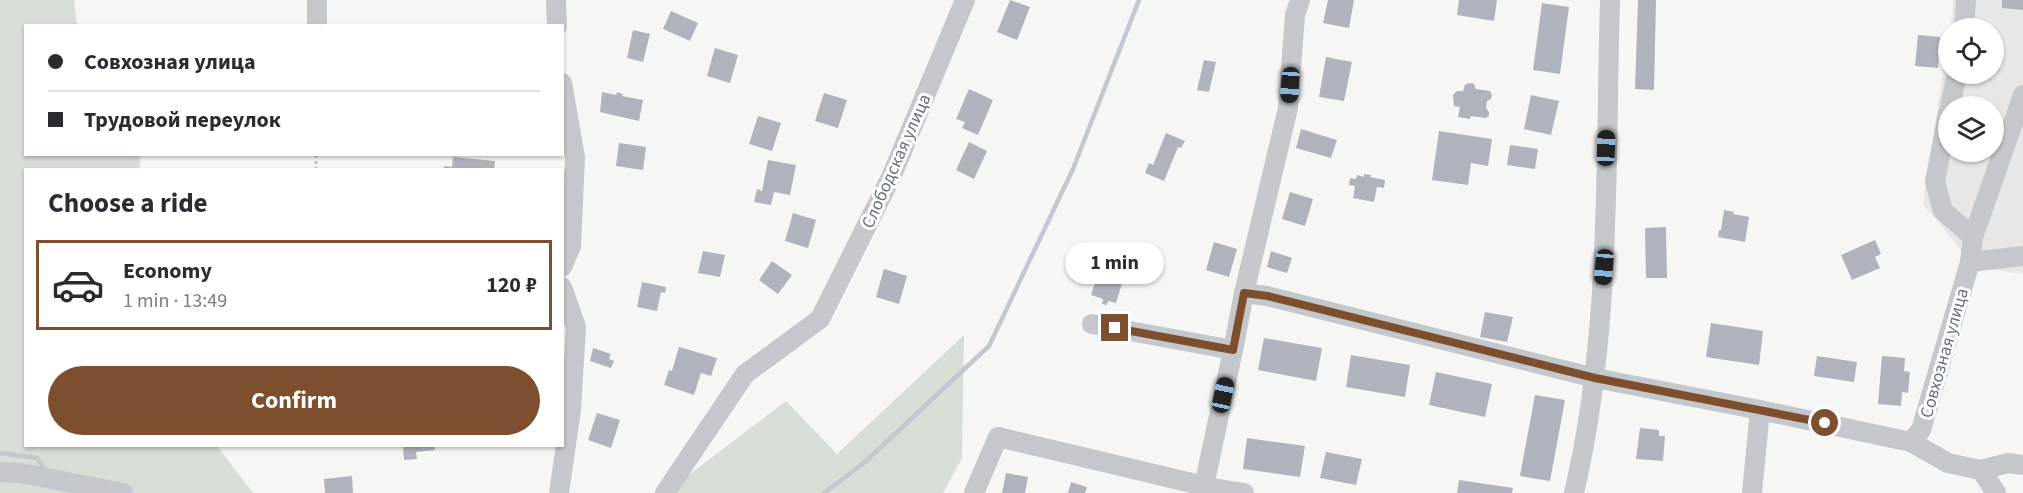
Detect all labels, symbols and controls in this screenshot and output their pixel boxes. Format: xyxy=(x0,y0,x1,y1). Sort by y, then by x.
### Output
map controls xyxy=(1938,18,2004,162)
button: locate xyxy=(1938,18,2004,84)
text: Совхозная улица xyxy=(84,46,256,78)
car xyxy=(1280,66,1300,104)
street label: Слободская улица xyxy=(856,90,937,232)
button: layers xyxy=(1938,96,2004,162)
text: Трудовой переулок xyxy=(84,104,281,136)
car xyxy=(1596,130,1616,166)
text: Choose a ride xyxy=(48,184,208,223)
callout: 1 min xyxy=(1066,241,1164,283)
car xyxy=(1593,248,1615,286)
text: 1 min xyxy=(1090,249,1139,277)
text: Economy xyxy=(123,255,212,287)
icon: car xyxy=(51,258,105,312)
text: 120 ₽ xyxy=(486,269,537,301)
street label: Совхозная улица xyxy=(1914,285,1975,421)
text: 1 min · 13:49 xyxy=(123,287,227,315)
route end xyxy=(1101,314,1128,341)
button: Confirm xyxy=(48,366,540,435)
car xyxy=(1210,376,1236,414)
route start xyxy=(1811,409,1838,436)

